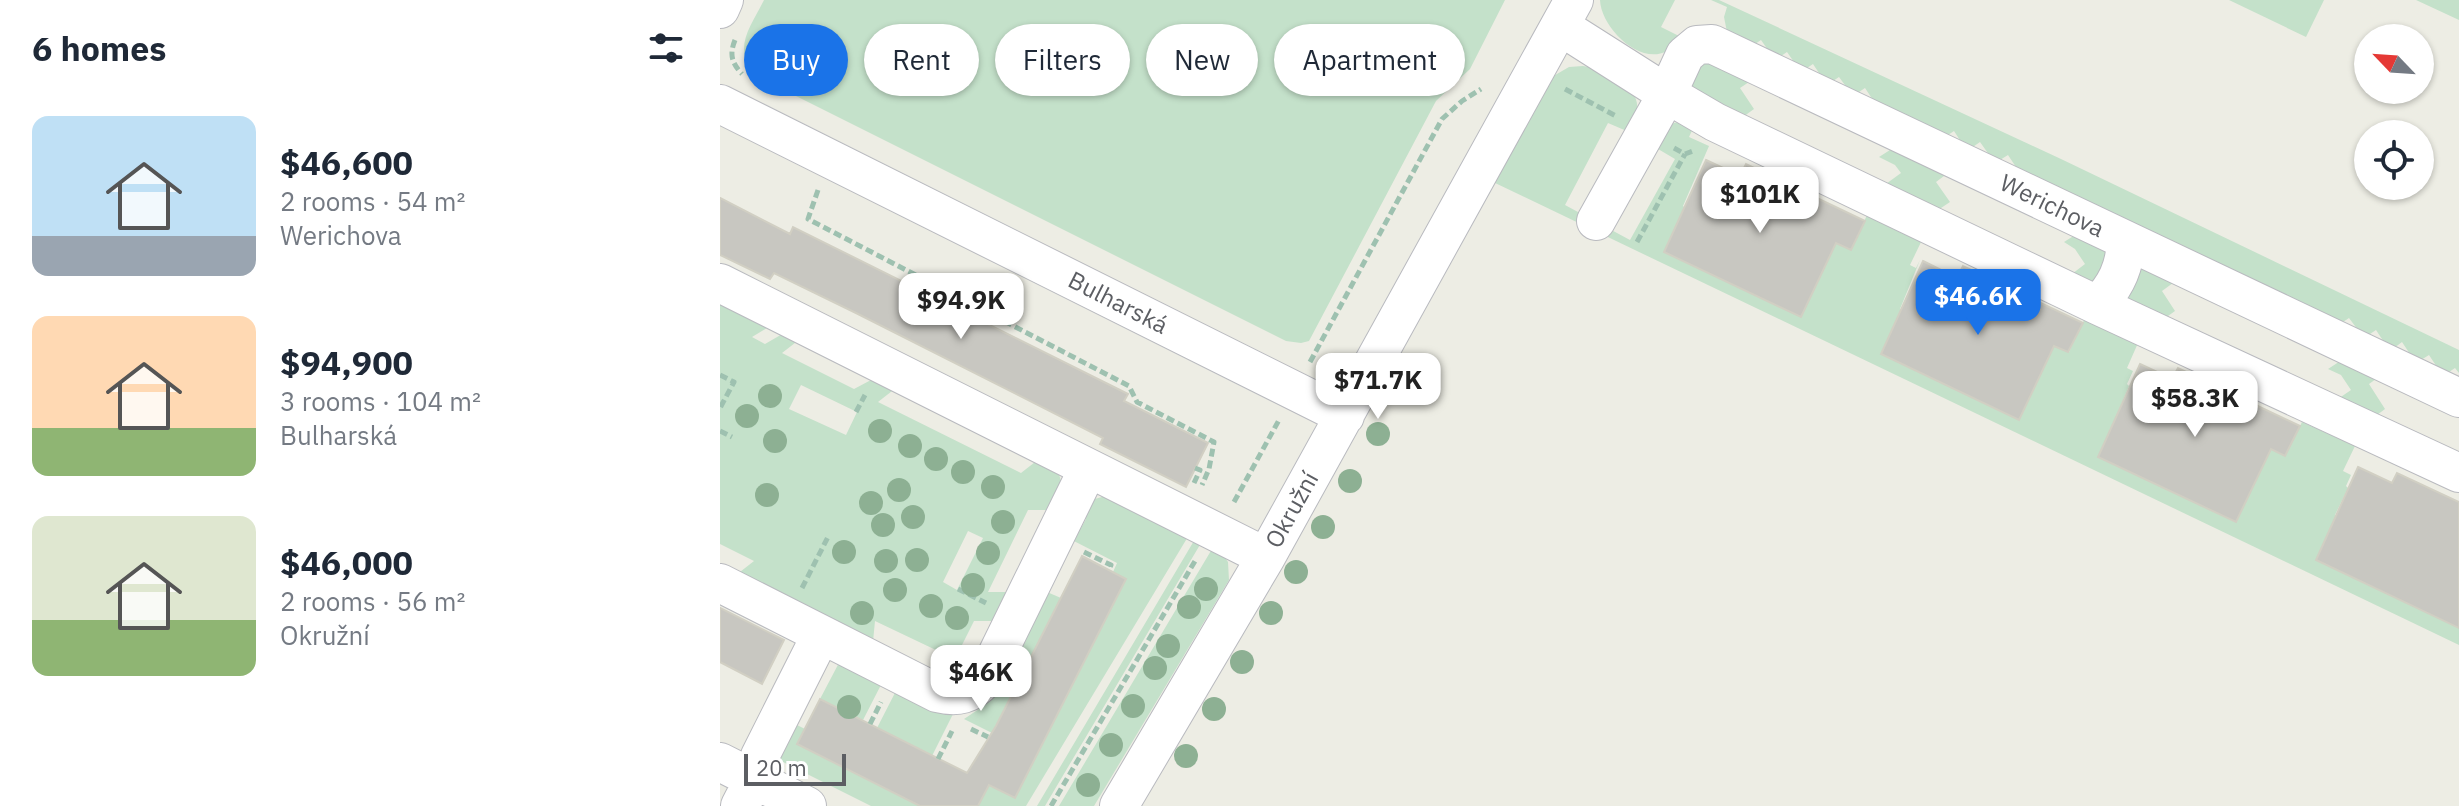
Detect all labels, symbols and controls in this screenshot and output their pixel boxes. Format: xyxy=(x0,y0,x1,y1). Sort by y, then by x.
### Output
chip: Buy xyxy=(744,24,848,96)
chip: Rent xyxy=(864,24,979,96)
chip: Filters xyxy=(995,24,1130,96)
chip: New xyxy=(1146,24,1258,96)
chip: Apartment xyxy=(1274,24,1465,96)
north arrow xyxy=(2354,24,2434,104)
map controls xyxy=(2354,24,2434,200)
text: 6 homes xyxy=(32,26,167,70)
icon: filters xyxy=(644,26,688,70)
button: locate xyxy=(2354,120,2434,200)
text: $46,600 xyxy=(280,140,413,184)
icon: home xyxy=(96,148,192,244)
street label: Werichova xyxy=(1995,166,2110,244)
pin: $101K xyxy=(1704,167,1816,235)
text: $101K xyxy=(1720,176,1800,210)
text: 2 rooms · 54 m² xyxy=(280,184,465,218)
text: Werichova xyxy=(280,218,402,252)
street label: Bulharská xyxy=(1063,263,1174,341)
pin: $46.6K xyxy=(1913,269,2043,337)
pin: $94.9K xyxy=(896,273,1026,341)
text: $46.6K xyxy=(1934,278,2022,312)
text: $94.9K xyxy=(917,282,1005,316)
text: $94,900 xyxy=(280,340,413,384)
icon: home xyxy=(96,348,192,444)
pin: $71.7K xyxy=(1313,353,1443,421)
text: $71.7K xyxy=(1334,362,1422,396)
pin: $58.3K xyxy=(2130,371,2260,439)
text: $58.3K xyxy=(2151,380,2239,414)
text: 3 rooms · 104 m² xyxy=(280,384,481,418)
text: Bulharská xyxy=(280,418,397,452)
street label: Okružní xyxy=(1257,466,1325,554)
text: $46,000 xyxy=(280,540,413,584)
icon: home xyxy=(96,548,192,644)
text: 2 rooms · 56 m² xyxy=(280,584,465,618)
text: Okružní xyxy=(280,618,370,652)
pin: $46K xyxy=(934,645,1028,713)
text: $46K xyxy=(949,654,1013,688)
scale bar xyxy=(744,750,846,786)
text: 20 m xyxy=(756,753,807,782)

